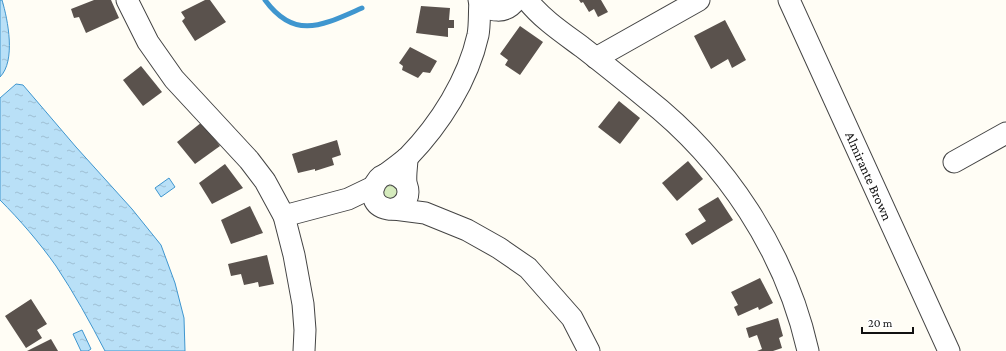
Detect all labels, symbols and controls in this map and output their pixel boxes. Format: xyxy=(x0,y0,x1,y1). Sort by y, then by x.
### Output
street label: Almirante Brown xyxy=(842,129,896,223)
scale bar xyxy=(862,309,913,335)
text: 20 m xyxy=(868,316,893,330)

